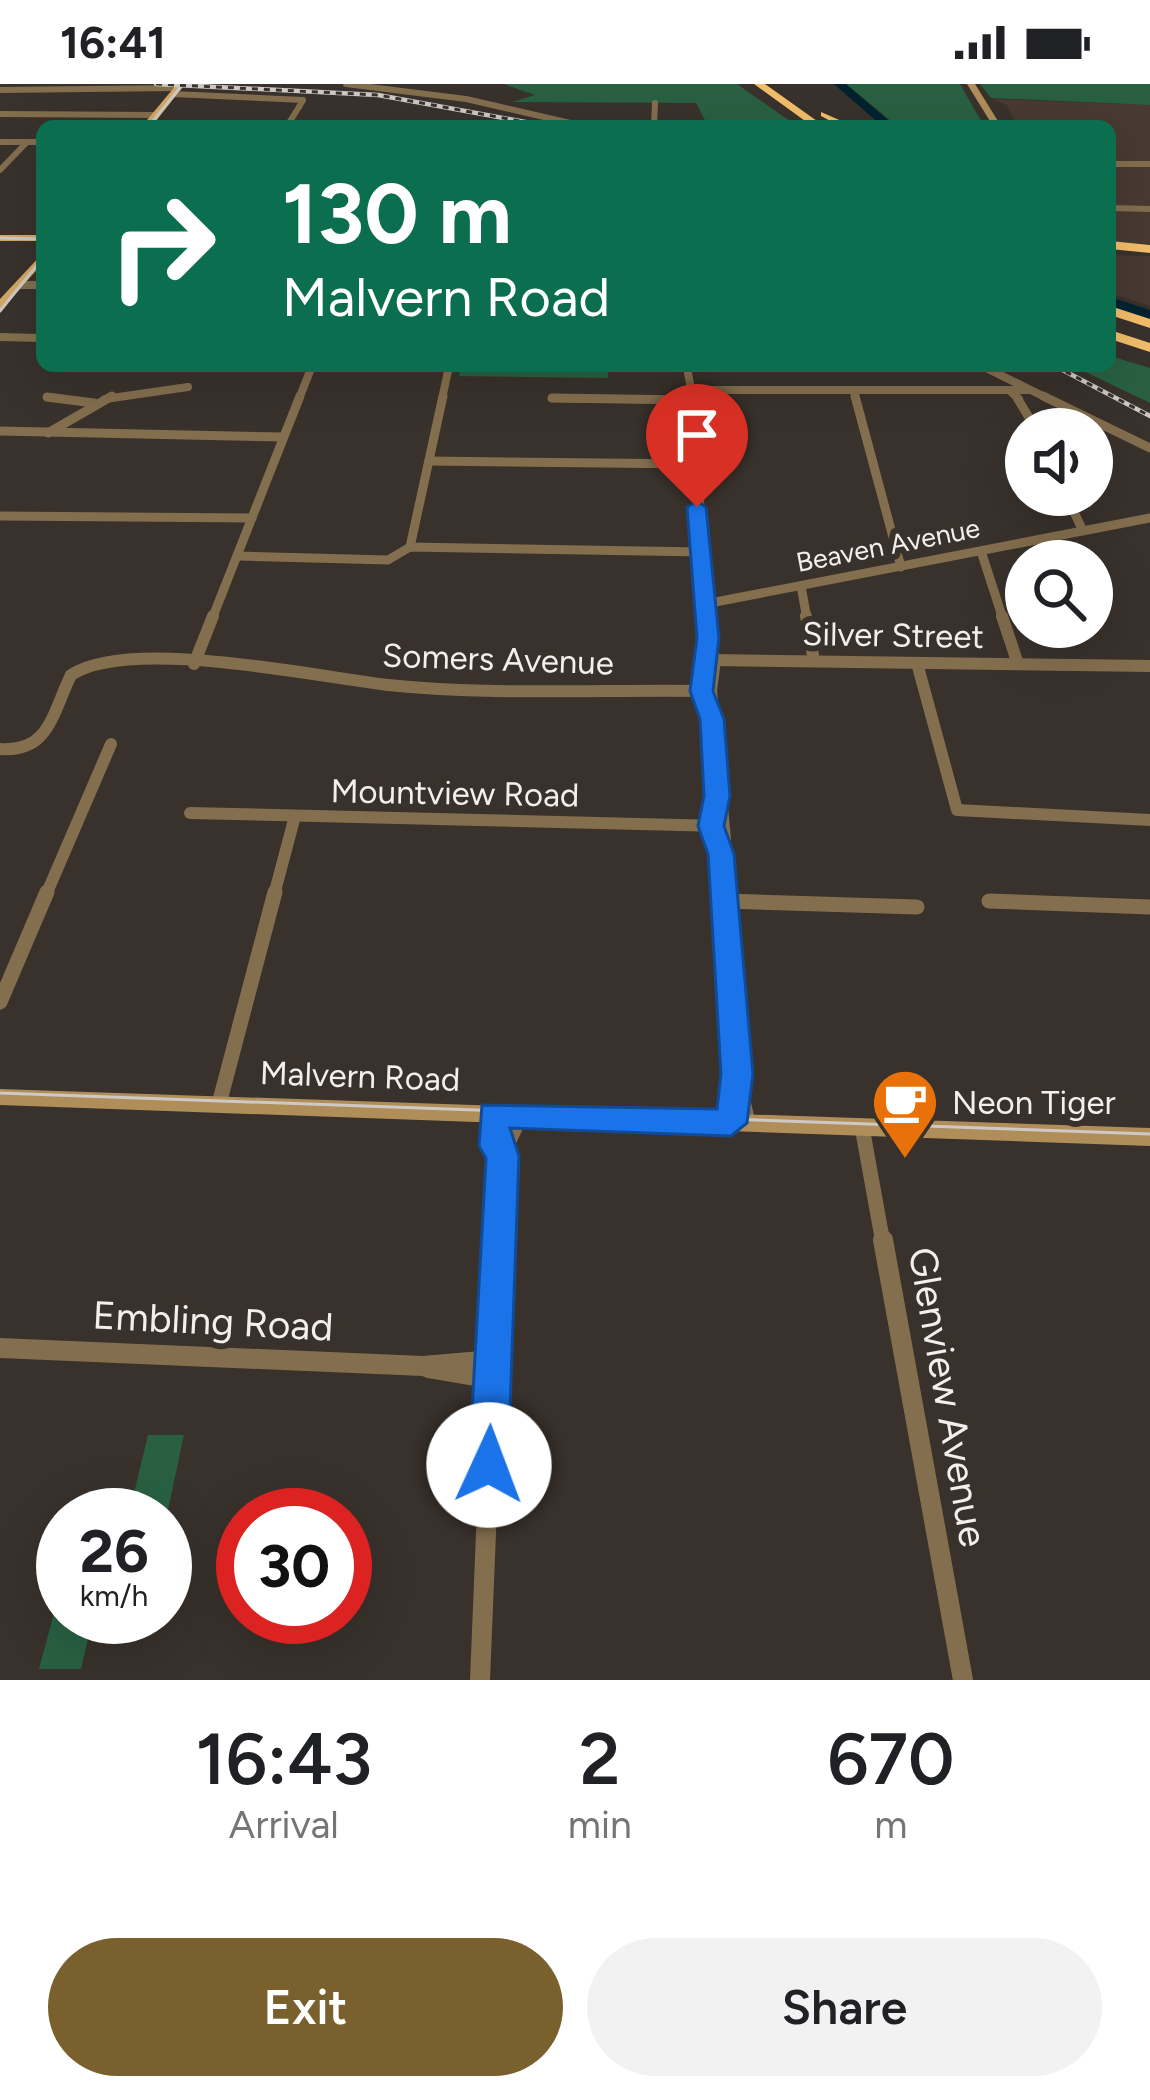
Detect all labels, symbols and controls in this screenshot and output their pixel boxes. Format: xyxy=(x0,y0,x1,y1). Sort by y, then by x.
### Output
text: 16:41 xyxy=(60,15,166,69)
text: 130 m xyxy=(282,163,512,264)
icon: right xyxy=(84,168,240,324)
text: Malvern Road xyxy=(282,265,610,330)
pin xyxy=(646,384,748,507)
icon: arrive xyxy=(664,402,730,468)
map controls xyxy=(1005,408,1113,648)
button: sound xyxy=(1005,408,1113,516)
street label: Beaven Avenue xyxy=(793,511,983,579)
button: search xyxy=(1005,540,1113,648)
street label: Silver Street xyxy=(802,614,984,656)
street label: Somers Avenue xyxy=(381,635,615,683)
street label: Mountview Road xyxy=(330,771,580,815)
street label: Malvern Road xyxy=(259,1053,461,1099)
cafe icon: Neon Tiger xyxy=(870,1067,940,1161)
place label: Neon Tiger xyxy=(952,1083,1116,1122)
street label: Glenview Avenue xyxy=(899,1244,997,1550)
street label: Embling Road xyxy=(92,1291,334,1351)
position arrow xyxy=(426,1402,552,1528)
speed limit sign: 30 xyxy=(216,1488,372,1644)
text: 26 xyxy=(79,1515,149,1587)
text: km/h xyxy=(80,1577,148,1614)
text: 16:43 xyxy=(196,1716,372,1802)
text: 2 xyxy=(579,1716,620,1802)
text: 670 xyxy=(827,1716,954,1802)
text: Arrival xyxy=(229,1801,339,1848)
text: min xyxy=(568,1801,632,1848)
text: m xyxy=(874,1801,907,1848)
button: Exit xyxy=(48,1938,563,2076)
button: Share xyxy=(587,1938,1102,2076)

